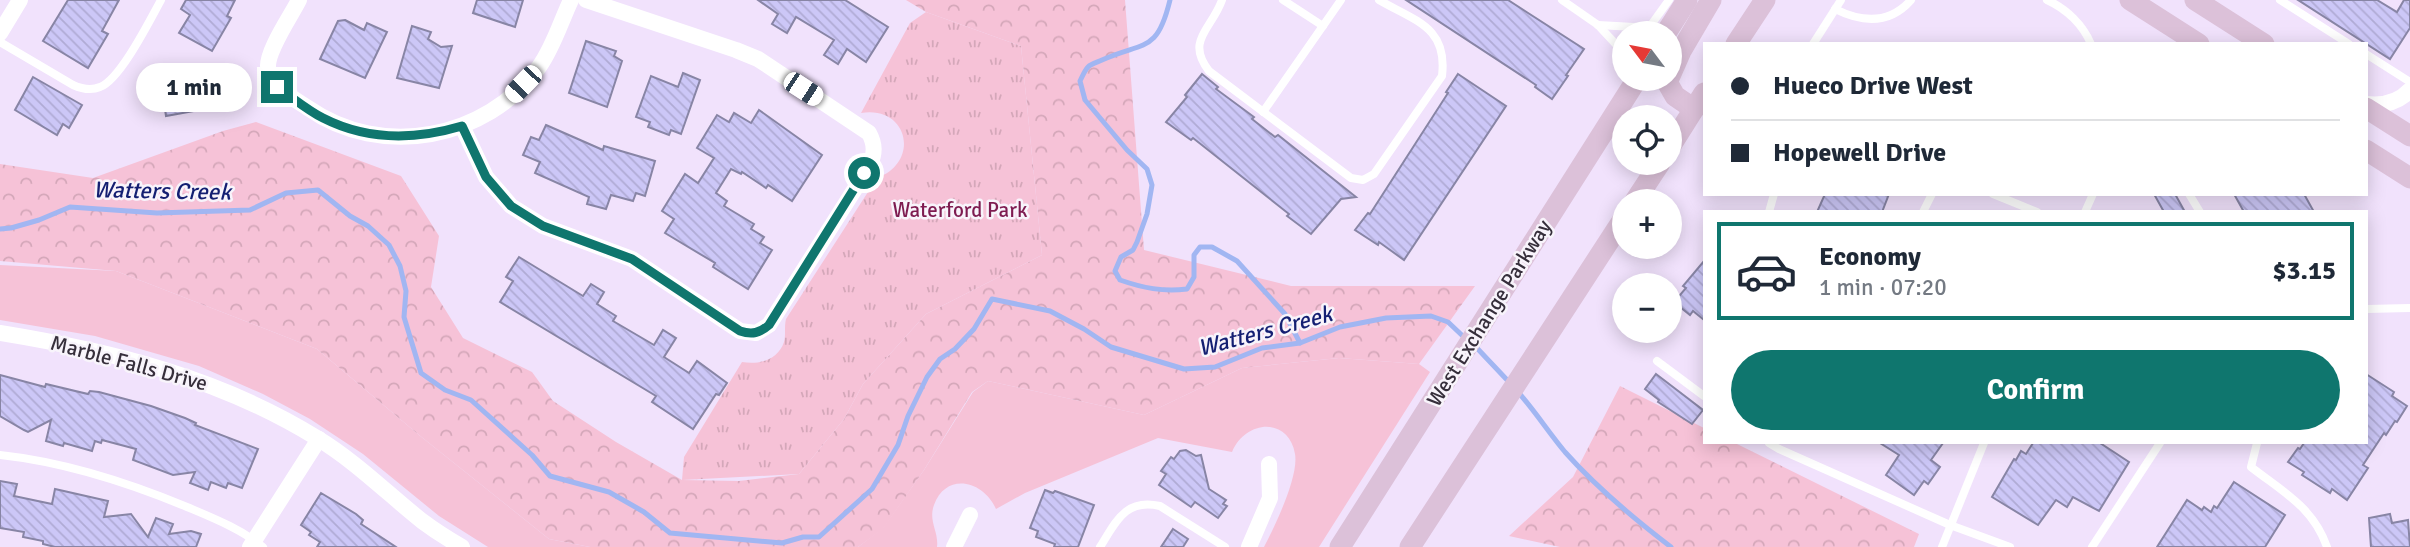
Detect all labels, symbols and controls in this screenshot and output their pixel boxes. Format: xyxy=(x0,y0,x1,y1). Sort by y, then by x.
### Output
north arrow xyxy=(1612,21,1682,91)
map controls xyxy=(1612,21,1682,343)
callout: 1 min xyxy=(137,62,252,112)
car xyxy=(501,62,546,106)
car xyxy=(780,69,827,109)
text: Hueco Drive West xyxy=(1773,70,1973,102)
route end xyxy=(261,71,293,103)
text: 1 min xyxy=(166,73,222,102)
button: locate xyxy=(1612,105,1682,175)
text: Hopewell Drive xyxy=(1773,137,1946,169)
route start xyxy=(848,157,880,189)
water label: Watters Creek xyxy=(93,175,234,207)
button: + xyxy=(1612,189,1682,259)
park label: Waterford Park xyxy=(893,197,1028,223)
street label: West Exchange Parkway xyxy=(1421,215,1557,411)
icon: car xyxy=(1735,240,1798,303)
text: Economy xyxy=(1819,241,1921,273)
text: $3.15 xyxy=(2272,255,2336,287)
button: − xyxy=(1612,273,1682,343)
text: 1 min · 07:20 xyxy=(1819,273,1947,302)
water label: Watters Creek xyxy=(1195,299,1338,363)
street label: Marble Falls Drive xyxy=(48,330,210,396)
button: Confirm xyxy=(1731,350,2340,430)

